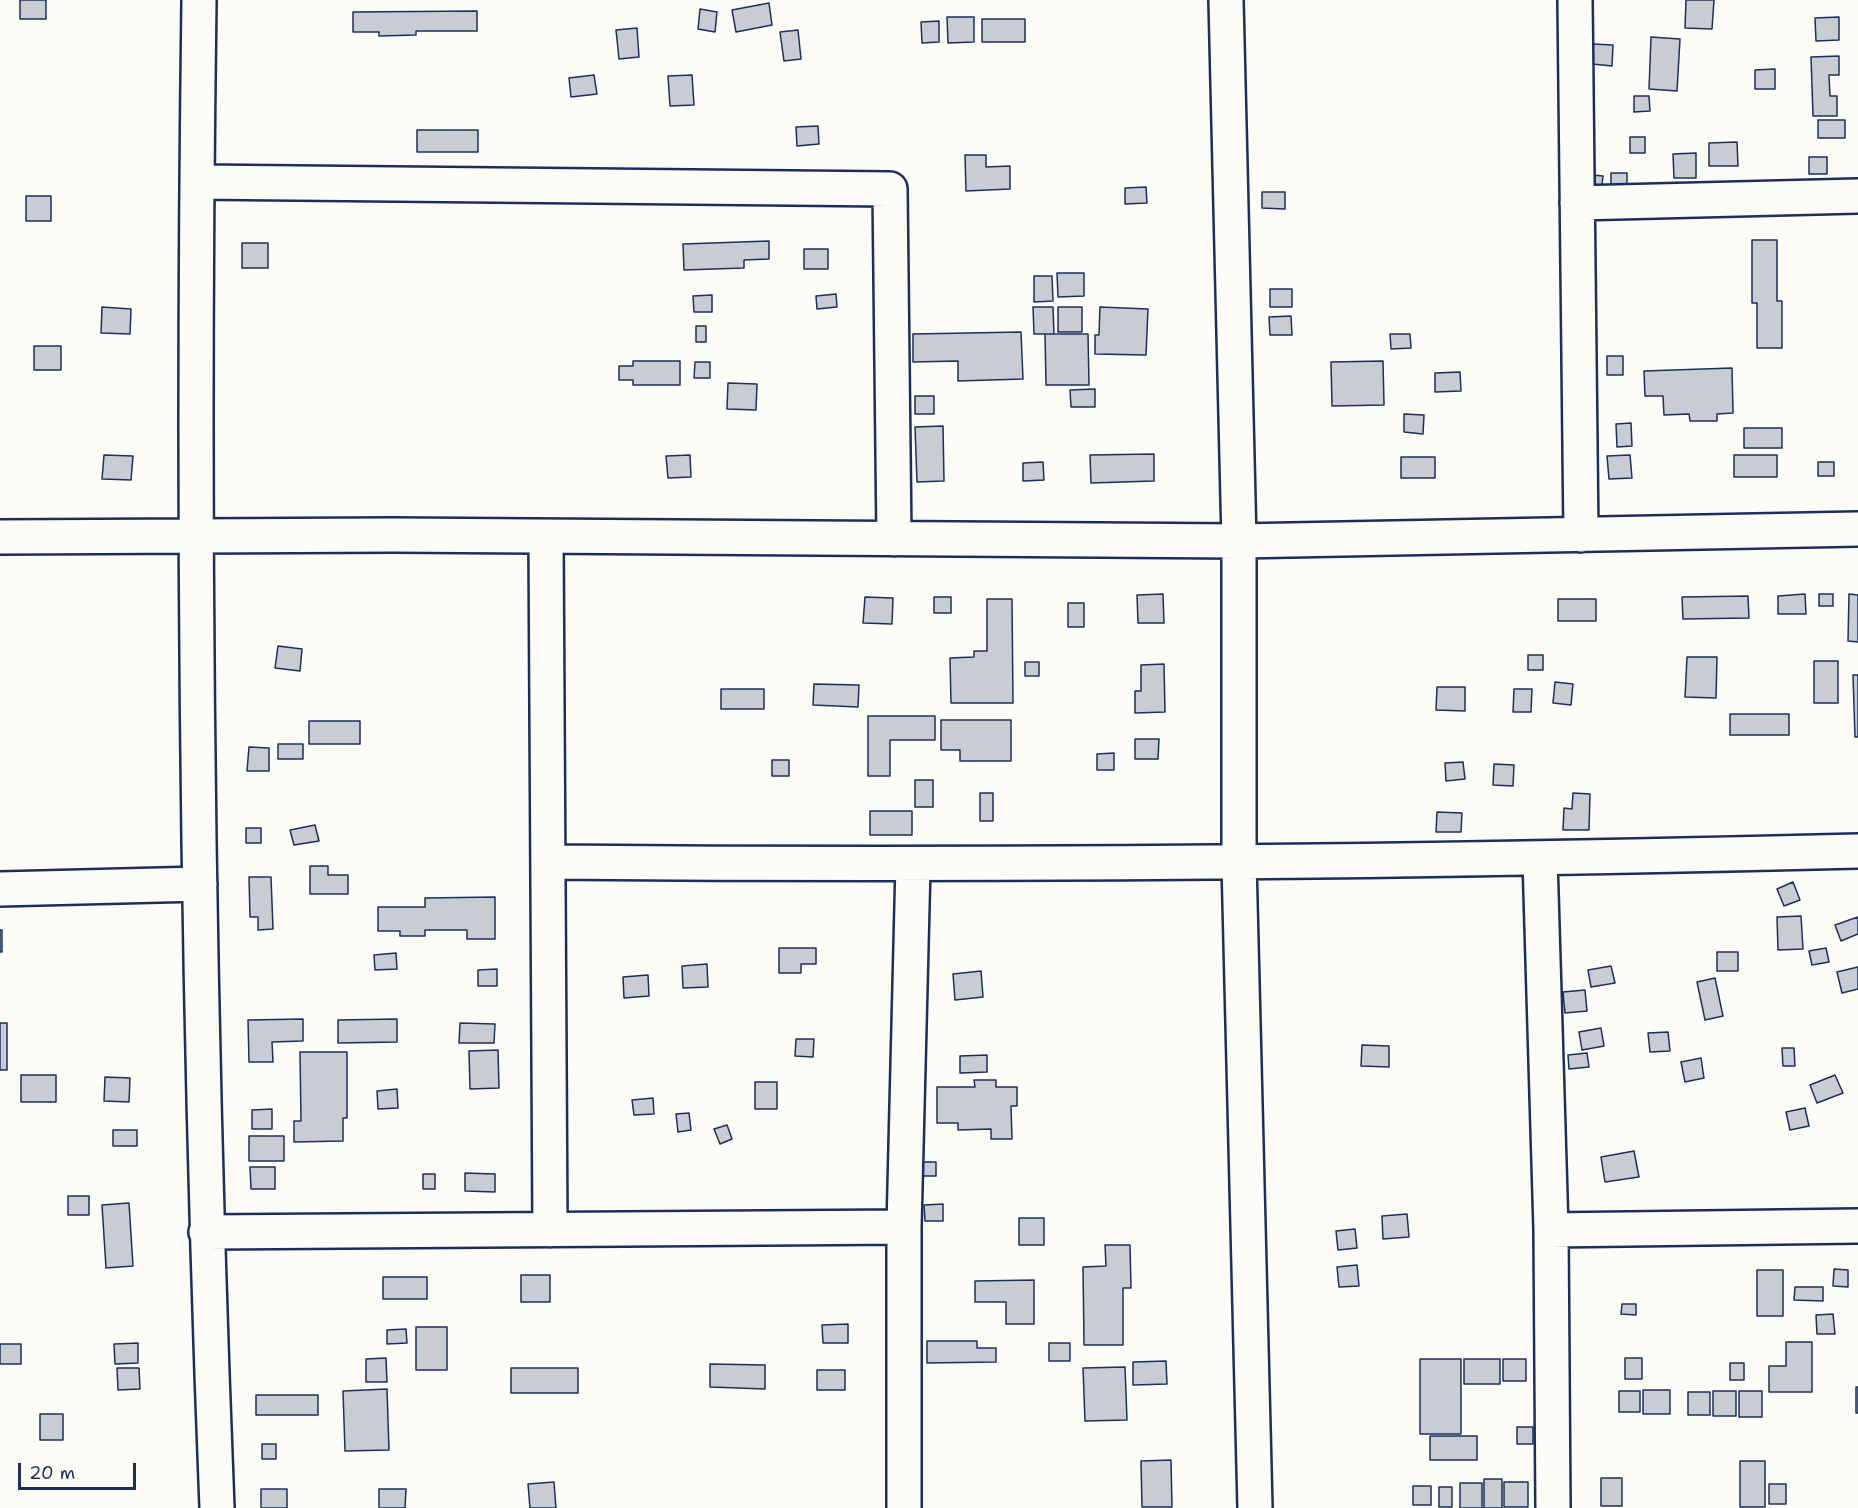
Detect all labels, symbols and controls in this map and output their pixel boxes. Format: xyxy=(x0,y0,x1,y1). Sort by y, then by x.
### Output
scale bar xyxy=(21,1451,140,1489)
text: 20 m xyxy=(29,1461,75,1485)

